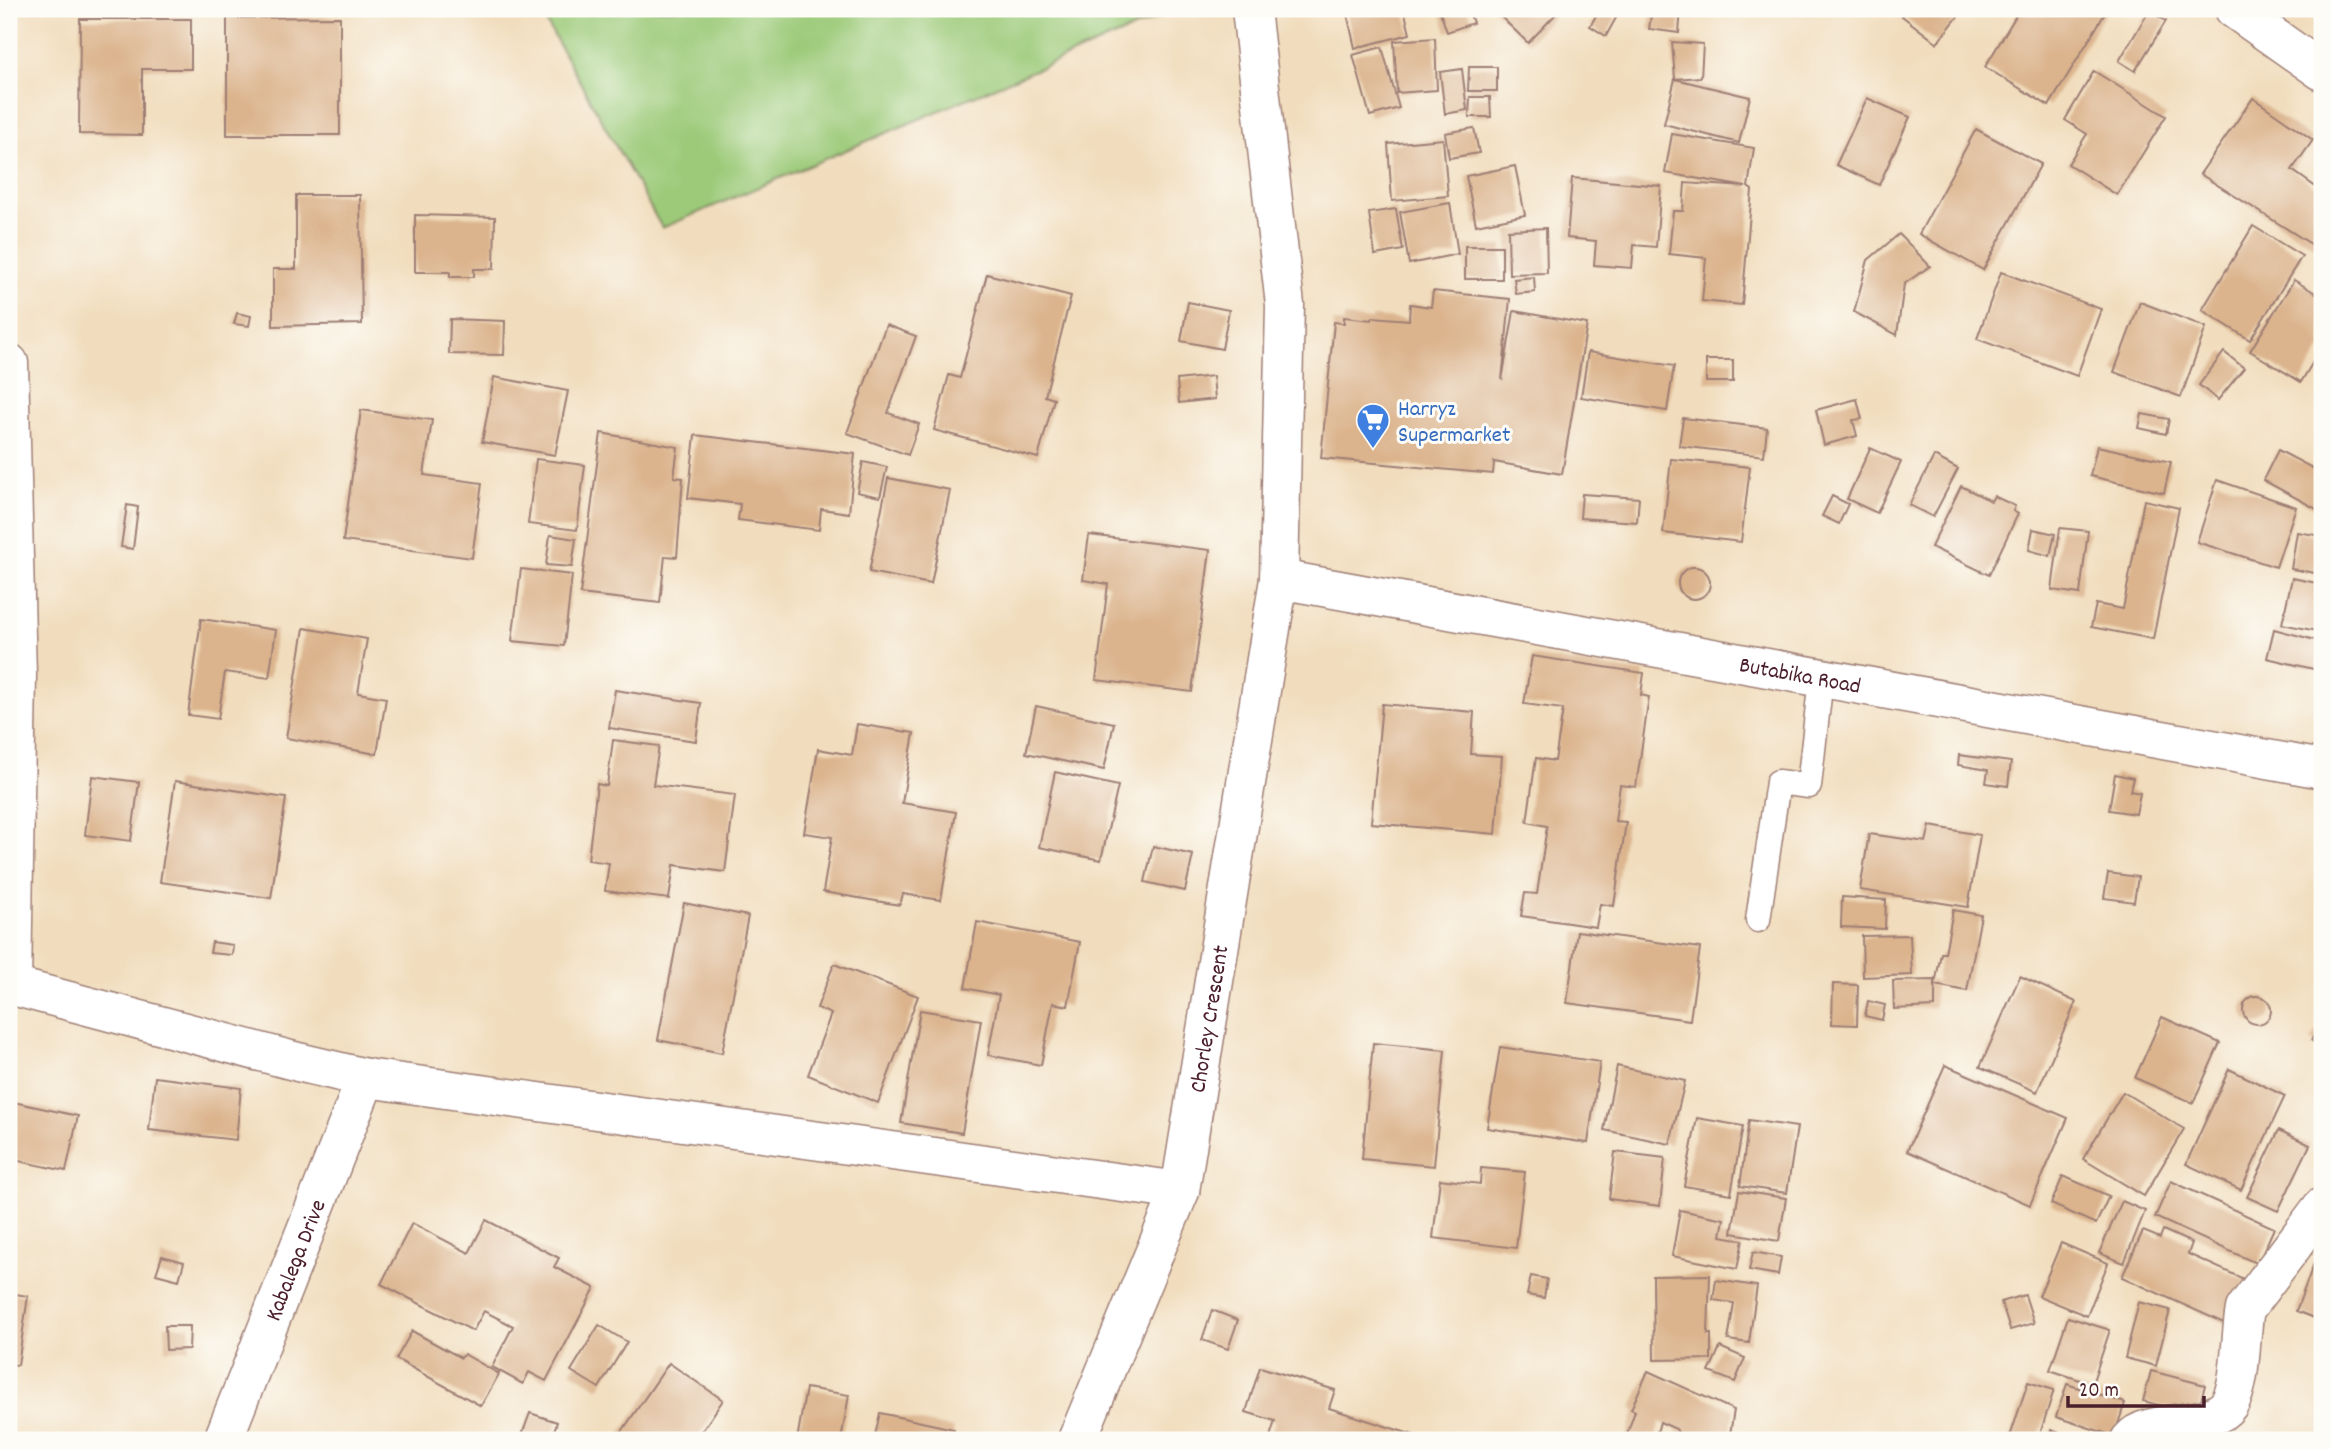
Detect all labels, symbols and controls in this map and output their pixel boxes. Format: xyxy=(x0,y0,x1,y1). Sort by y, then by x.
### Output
place label: Harryz Supermarket xyxy=(1398,394,1510,453)
supermarket icon: Harryz Supermarket xyxy=(1354,401,1392,450)
street label: Butabika Road xyxy=(1736,650,1863,705)
street label: Chorley Crescent xyxy=(1183,943,1240,1096)
street label: Kabalega Drive xyxy=(259,1195,336,1327)
scale bar xyxy=(2068,1365,2205,1409)
text: 20 m xyxy=(2079,1377,2119,1407)

